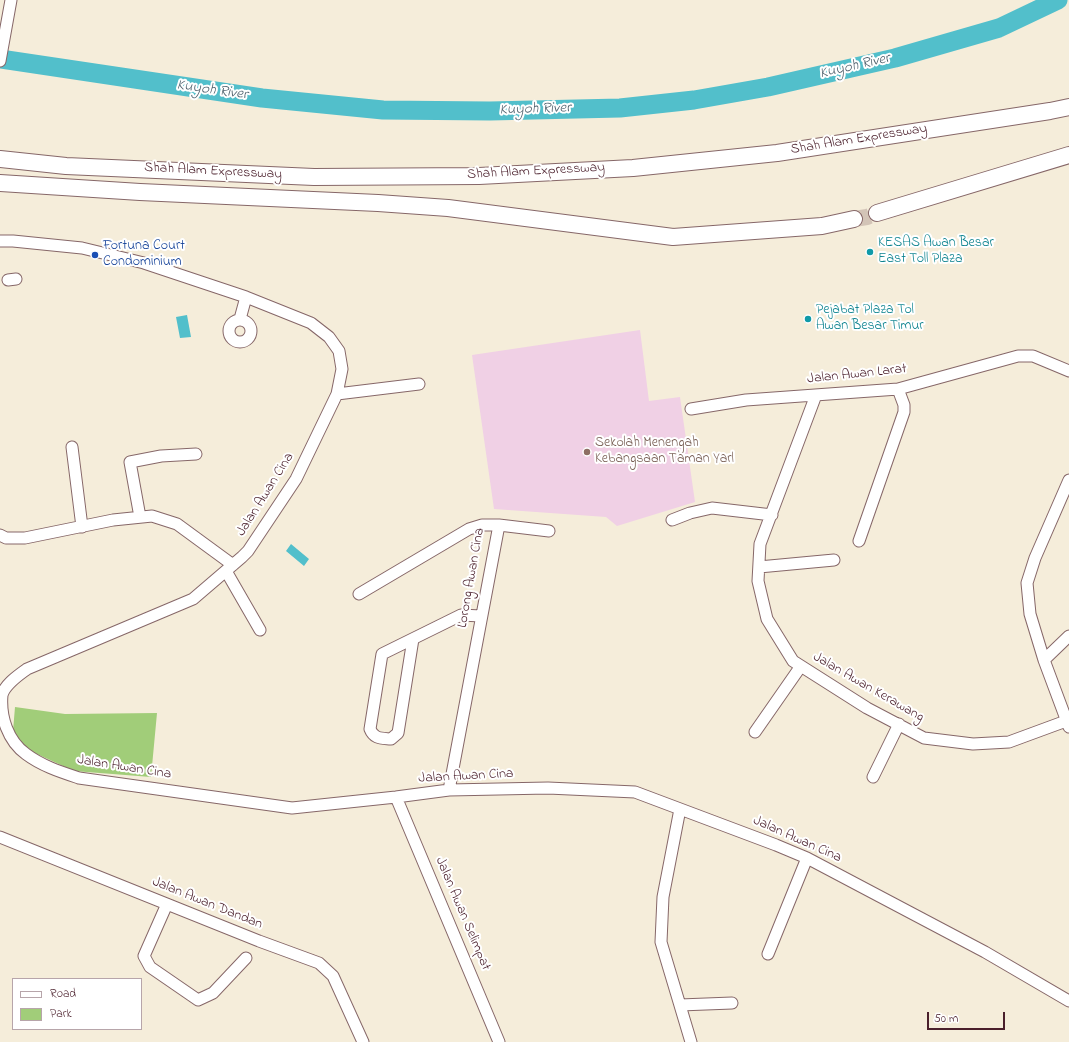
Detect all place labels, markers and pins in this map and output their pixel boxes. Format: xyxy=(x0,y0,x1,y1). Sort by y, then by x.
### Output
place label: KESAS Awan Besar East Toll Plaza xyxy=(878,236,994,268)
place label: Fortuna Court Condominium xyxy=(103,239,185,272)
marker: KESAS Awan Besar East Toll Plaza xyxy=(865,247,875,257)
marker: Fortuna Court Condominium xyxy=(90,250,100,260)
place label: Pejabat Plaza Tol Awan Besar Timur xyxy=(816,303,924,336)
marker: Pejabat Plaza Tol Awan Besar Timur xyxy=(803,314,813,324)
place label: Sekolah Menengah Kebangsaan Taman Yarl xyxy=(595,436,734,468)
marker: Sekolah Menengah Kebangsaan Taman Yarl xyxy=(582,447,592,457)

